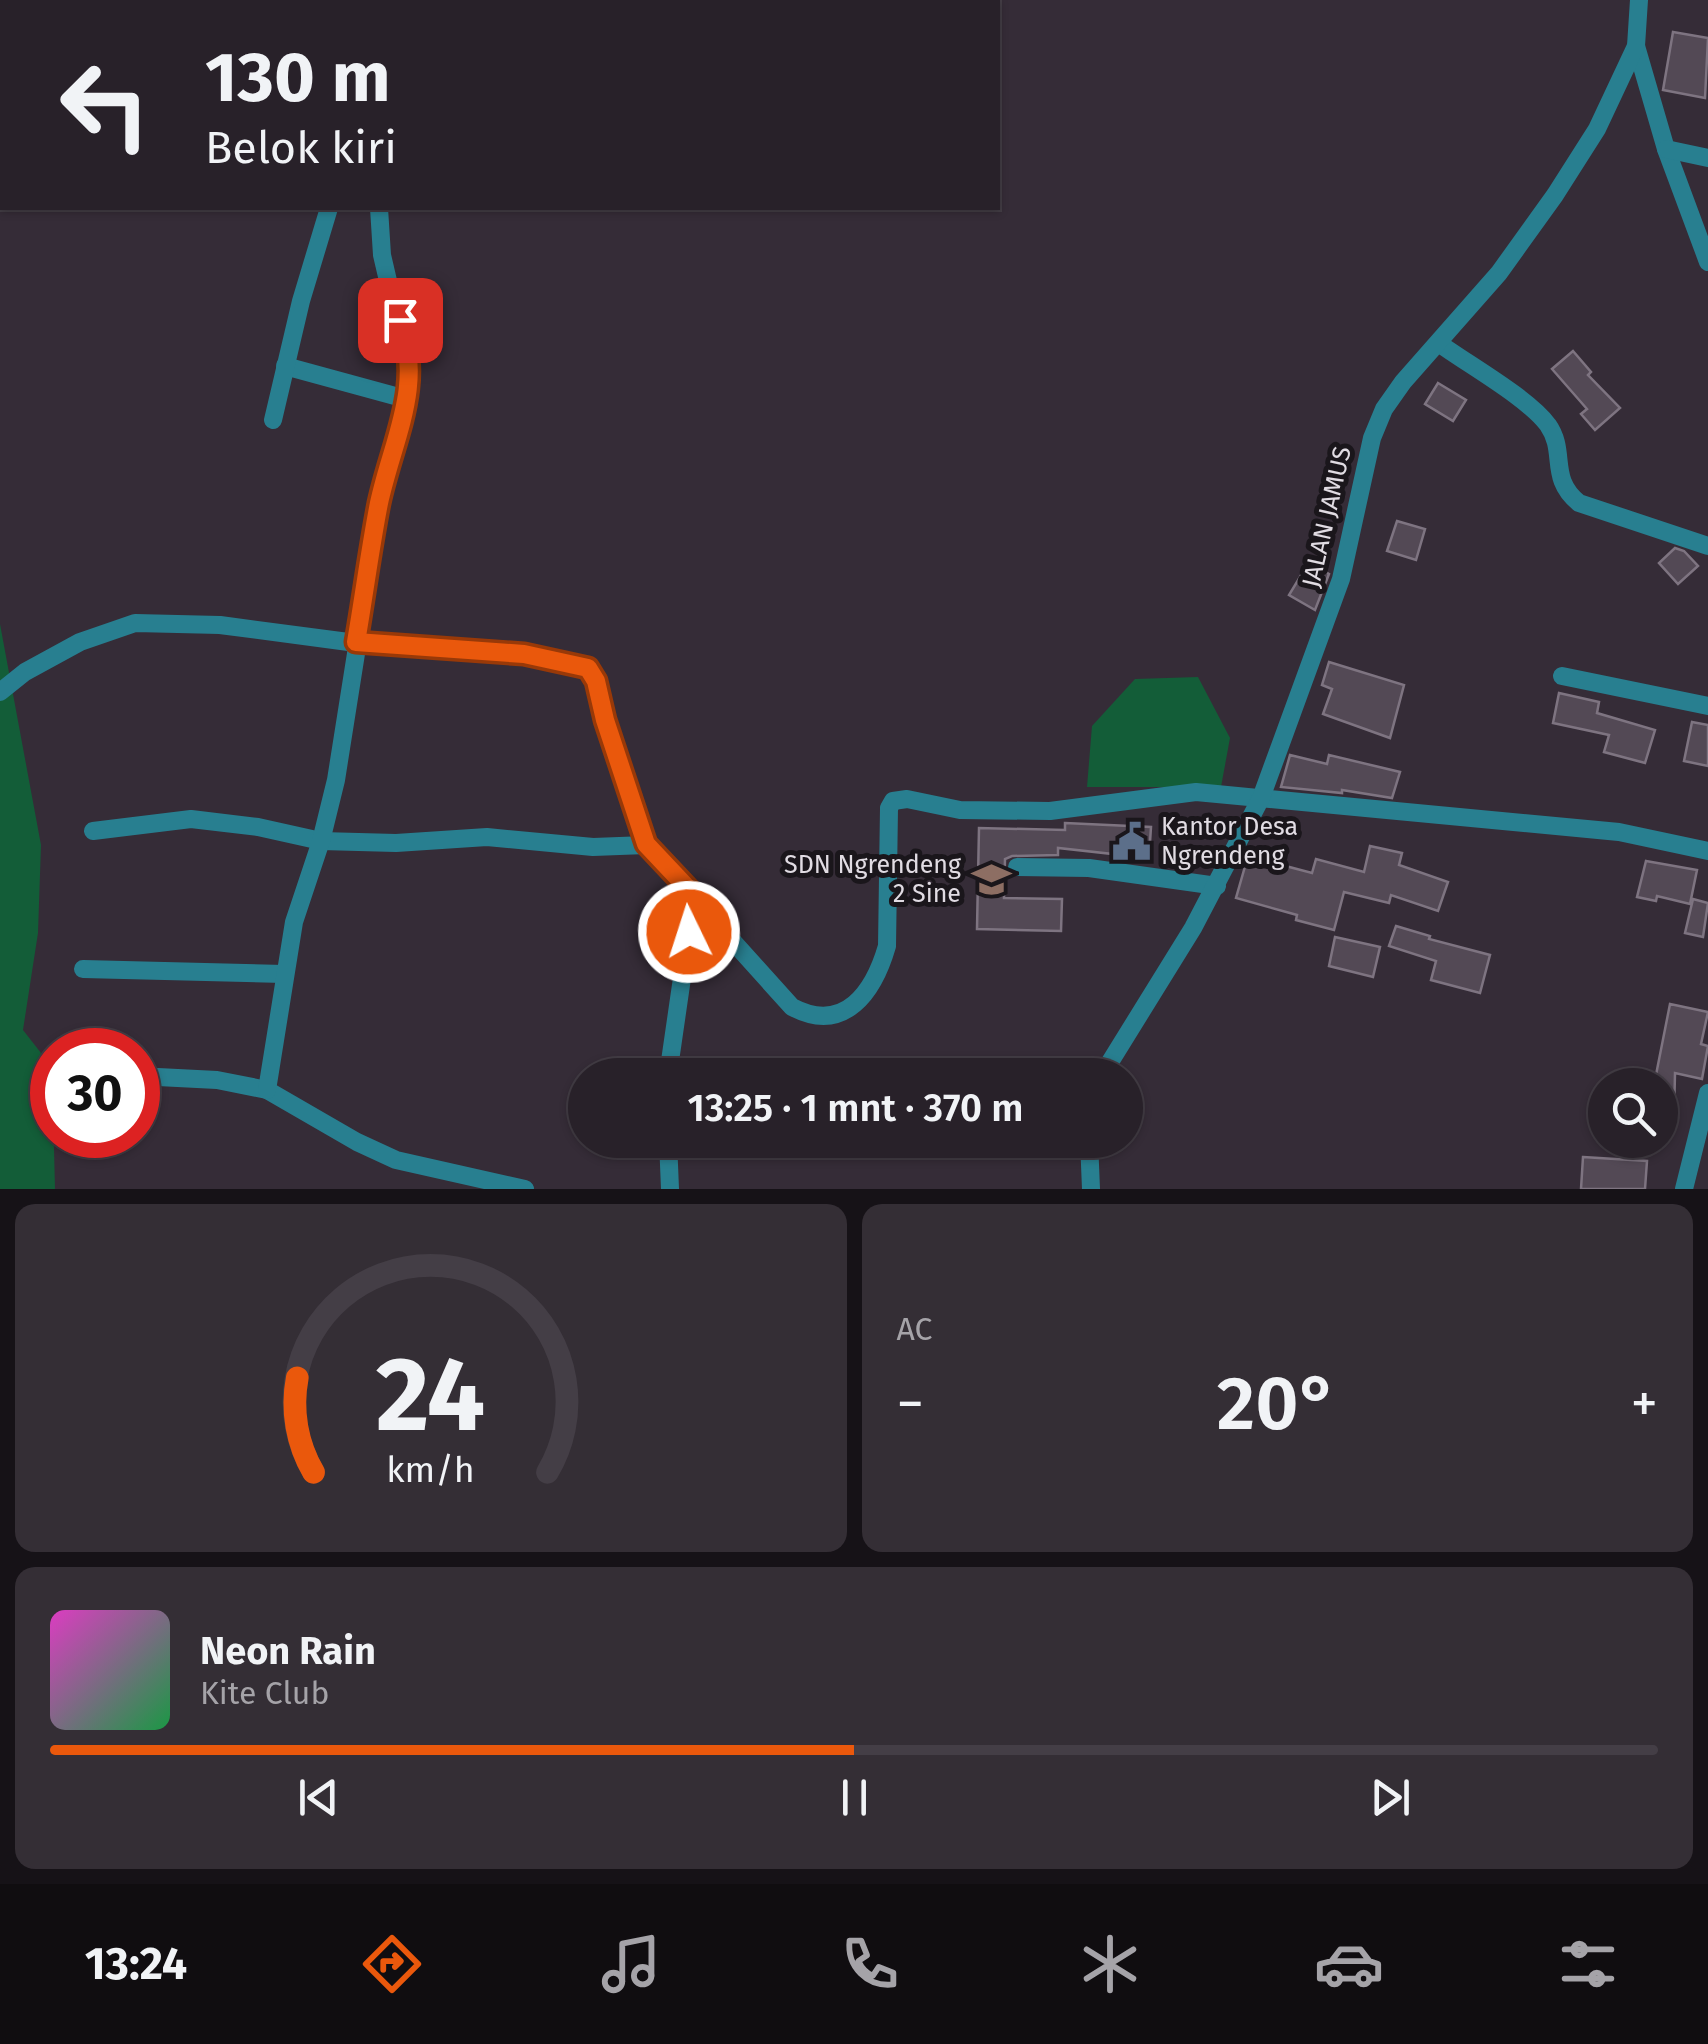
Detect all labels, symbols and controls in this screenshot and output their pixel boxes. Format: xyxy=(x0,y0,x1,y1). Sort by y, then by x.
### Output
text: 130 m xyxy=(205,36,391,120)
icon: left xyxy=(40,40,170,170)
text: Belok kiri xyxy=(205,121,397,175)
pin xyxy=(358,278,443,363)
icon: arrive xyxy=(373,293,428,348)
street label: JALAN JAMUS xyxy=(1296,444,1358,590)
place label: Kantor Desa Ngrendeng xyxy=(1161,812,1298,871)
public building icon: Kantor Desa Ngrendeng xyxy=(1110,820,1152,862)
place label: SDN Ngrendeng 2 Sine xyxy=(784,850,961,909)
school or university icon: SDN Ngrendeng 2 Sine xyxy=(970,858,1012,900)
position arrow xyxy=(637,880,741,984)
speed limit sign: 30 xyxy=(30,1028,160,1158)
map controls xyxy=(1588,1068,1678,1158)
button: search xyxy=(1588,1068,1678,1158)
text: 13:25 · 1 mnt · 370 m xyxy=(687,1085,1024,1131)
text: AC xyxy=(897,1310,932,1348)
text: 24 xyxy=(376,1333,486,1458)
text: 20° xyxy=(1217,1359,1338,1449)
text: − xyxy=(897,1371,924,1437)
text: + xyxy=(1631,1371,1658,1437)
text: km/h xyxy=(387,1449,475,1491)
text: Neon Rain xyxy=(200,1628,376,1674)
text: Kite Club xyxy=(200,1674,329,1712)
icon: previous xyxy=(291,1770,346,1825)
icon: pause xyxy=(827,1770,882,1825)
icon: next xyxy=(1363,1770,1418,1825)
icon: directions xyxy=(357,1929,427,1999)
icon: music xyxy=(596,1929,666,1999)
icon: phone xyxy=(835,1929,905,1999)
icon: climate xyxy=(1075,1929,1145,1999)
icon: car xyxy=(1314,1929,1384,1999)
icon: filters xyxy=(1553,1929,1623,1999)
text: 13:24 xyxy=(85,1937,187,1991)

